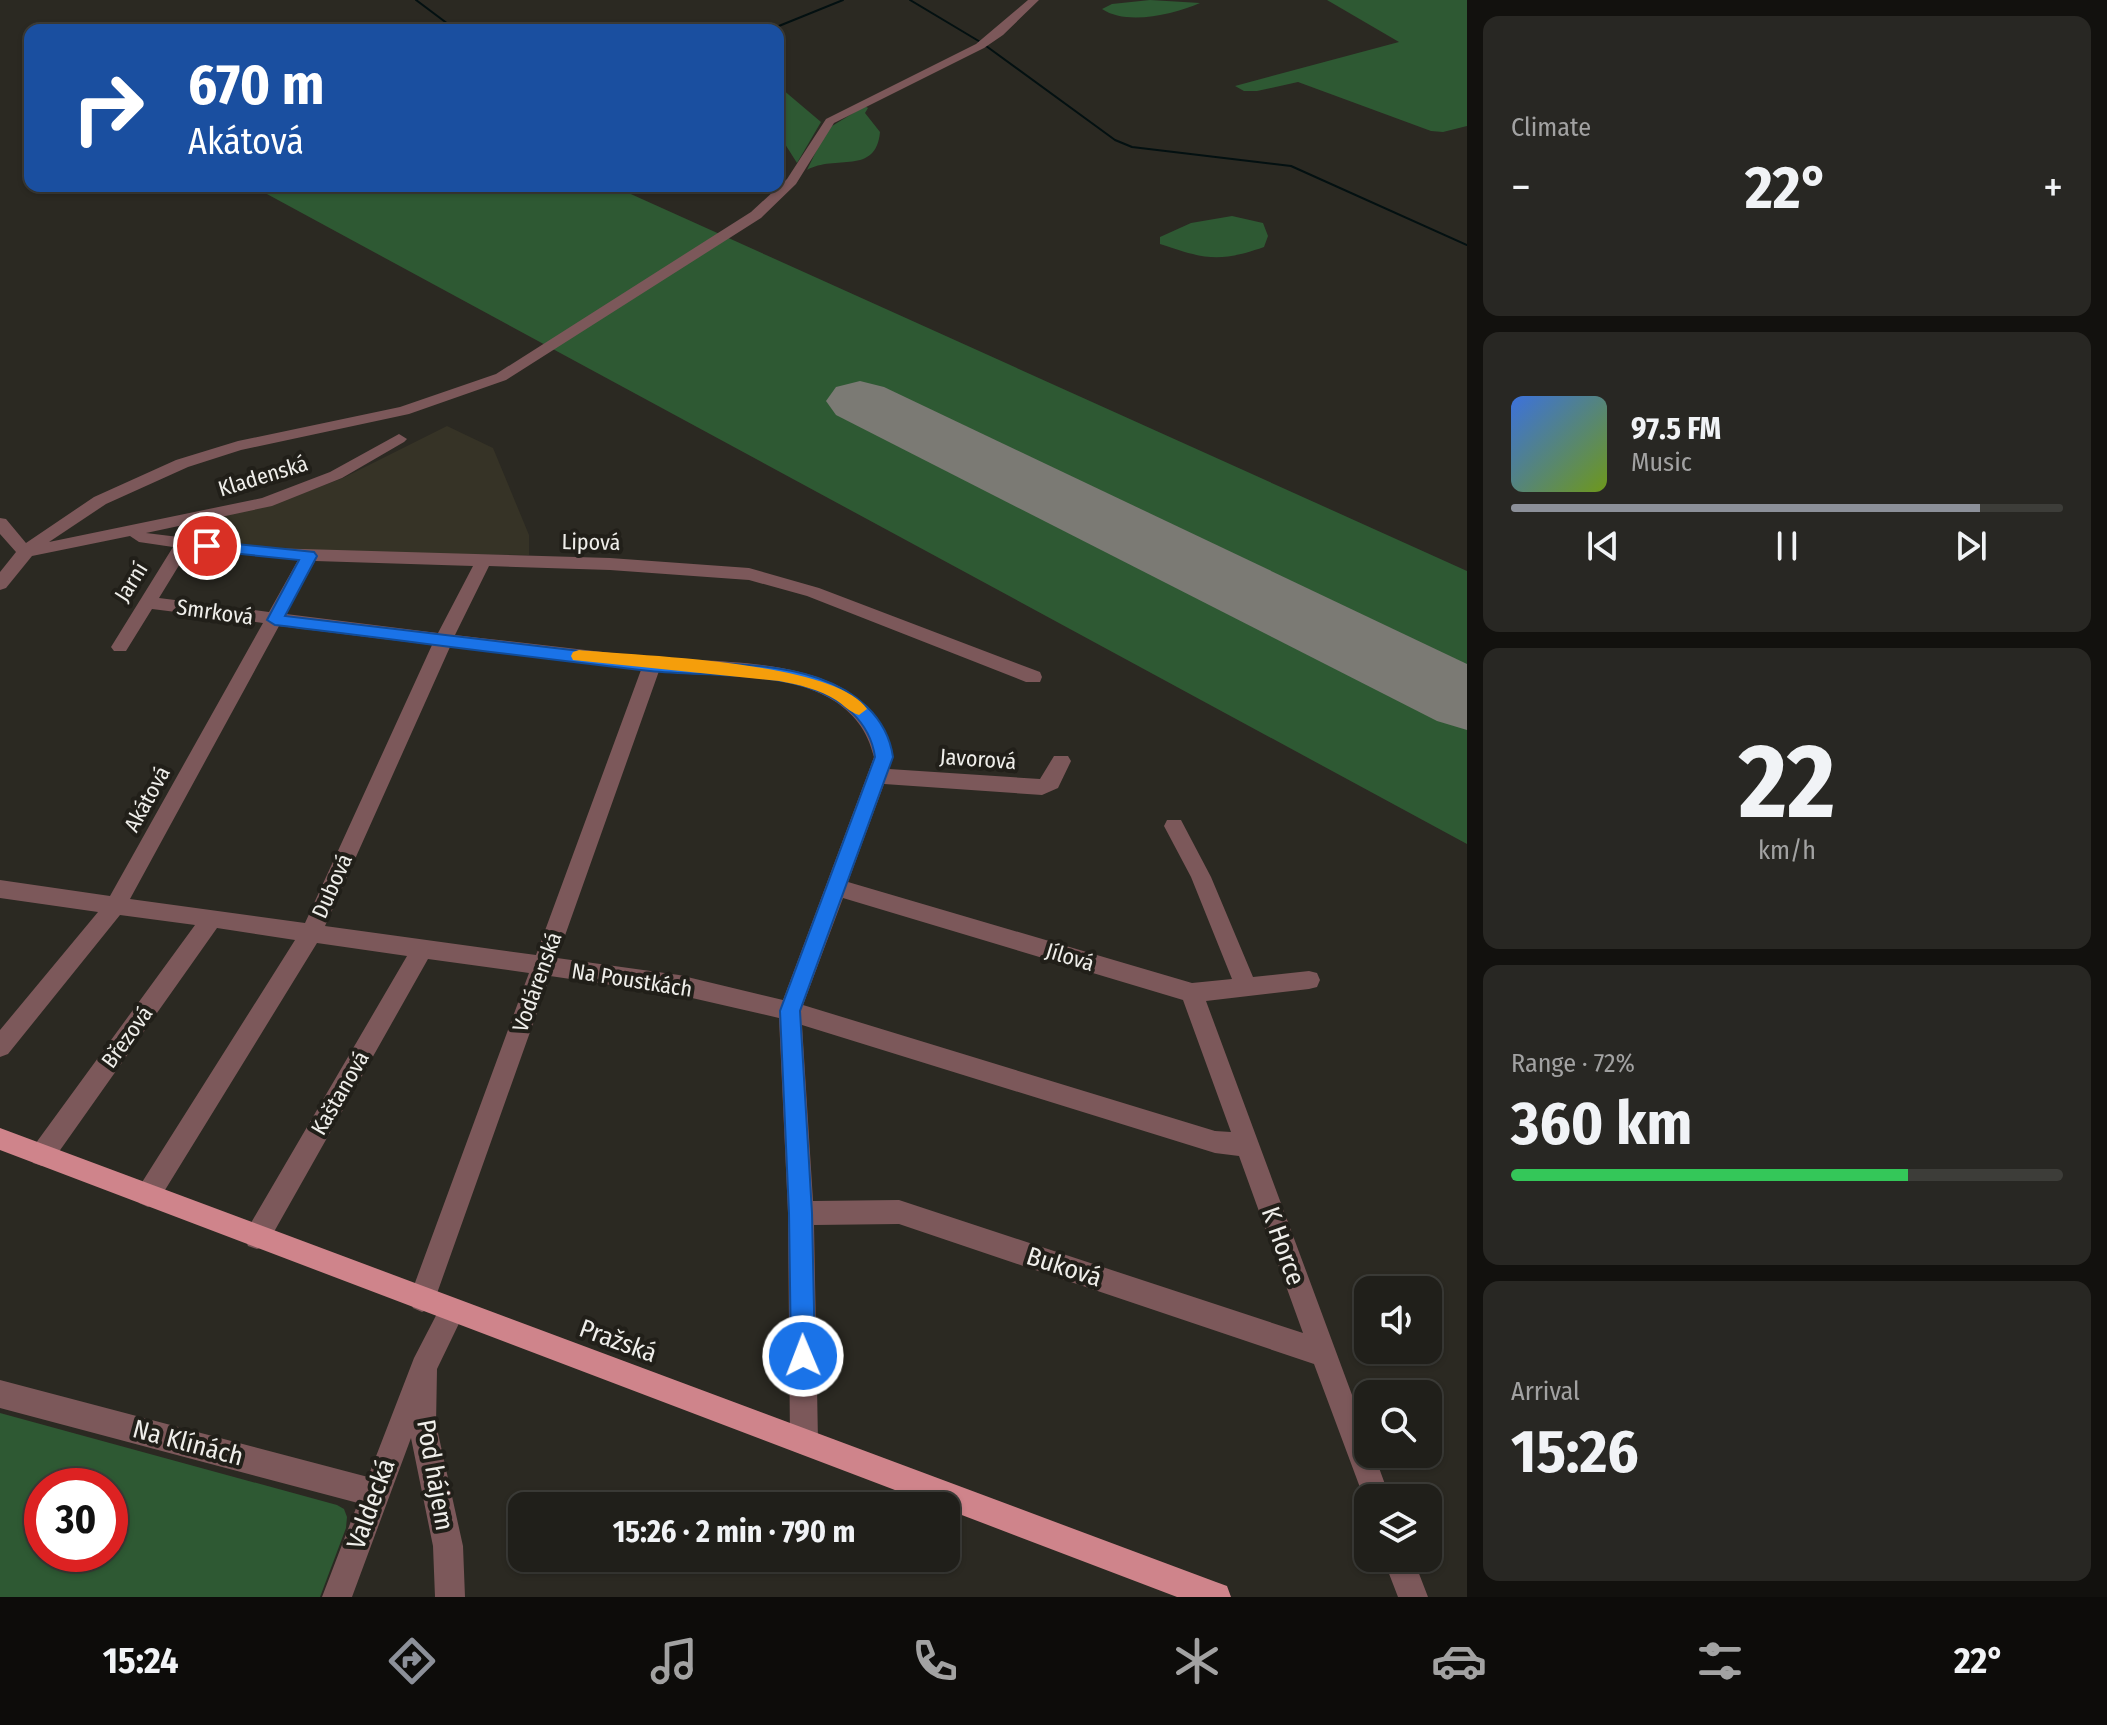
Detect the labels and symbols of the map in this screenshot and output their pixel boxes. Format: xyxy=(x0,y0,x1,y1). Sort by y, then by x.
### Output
street label: Kladenská xyxy=(215,450,311,502)
pin xyxy=(173,512,241,580)
street label: Lipová xyxy=(561,528,621,556)
street label: Jarní xyxy=(109,557,154,607)
street label: Smrková xyxy=(175,593,255,631)
street label: Javorová xyxy=(939,743,1017,775)
street label: Akátová xyxy=(118,761,176,837)
street label: Dubová xyxy=(306,850,358,922)
street label: Vodárenská xyxy=(506,928,568,1036)
street label: Jílová xyxy=(1042,937,1098,977)
street label: Na Poustkách xyxy=(570,957,694,1003)
street label: Březová xyxy=(95,1001,159,1073)
street label: Kaštanová xyxy=(305,1046,375,1140)
street label: K Horce xyxy=(1255,1203,1311,1289)
street label: Buková xyxy=(1022,1240,1106,1294)
street label: Pražská xyxy=(575,1313,661,1369)
position arrow xyxy=(761,1314,845,1398)
street label: Na Klínách xyxy=(129,1413,247,1473)
street label: Pod hájem xyxy=(410,1417,460,1533)
street label: Valdecká xyxy=(340,1455,402,1553)
speed limit sign: 30 xyxy=(24,1468,128,1572)

